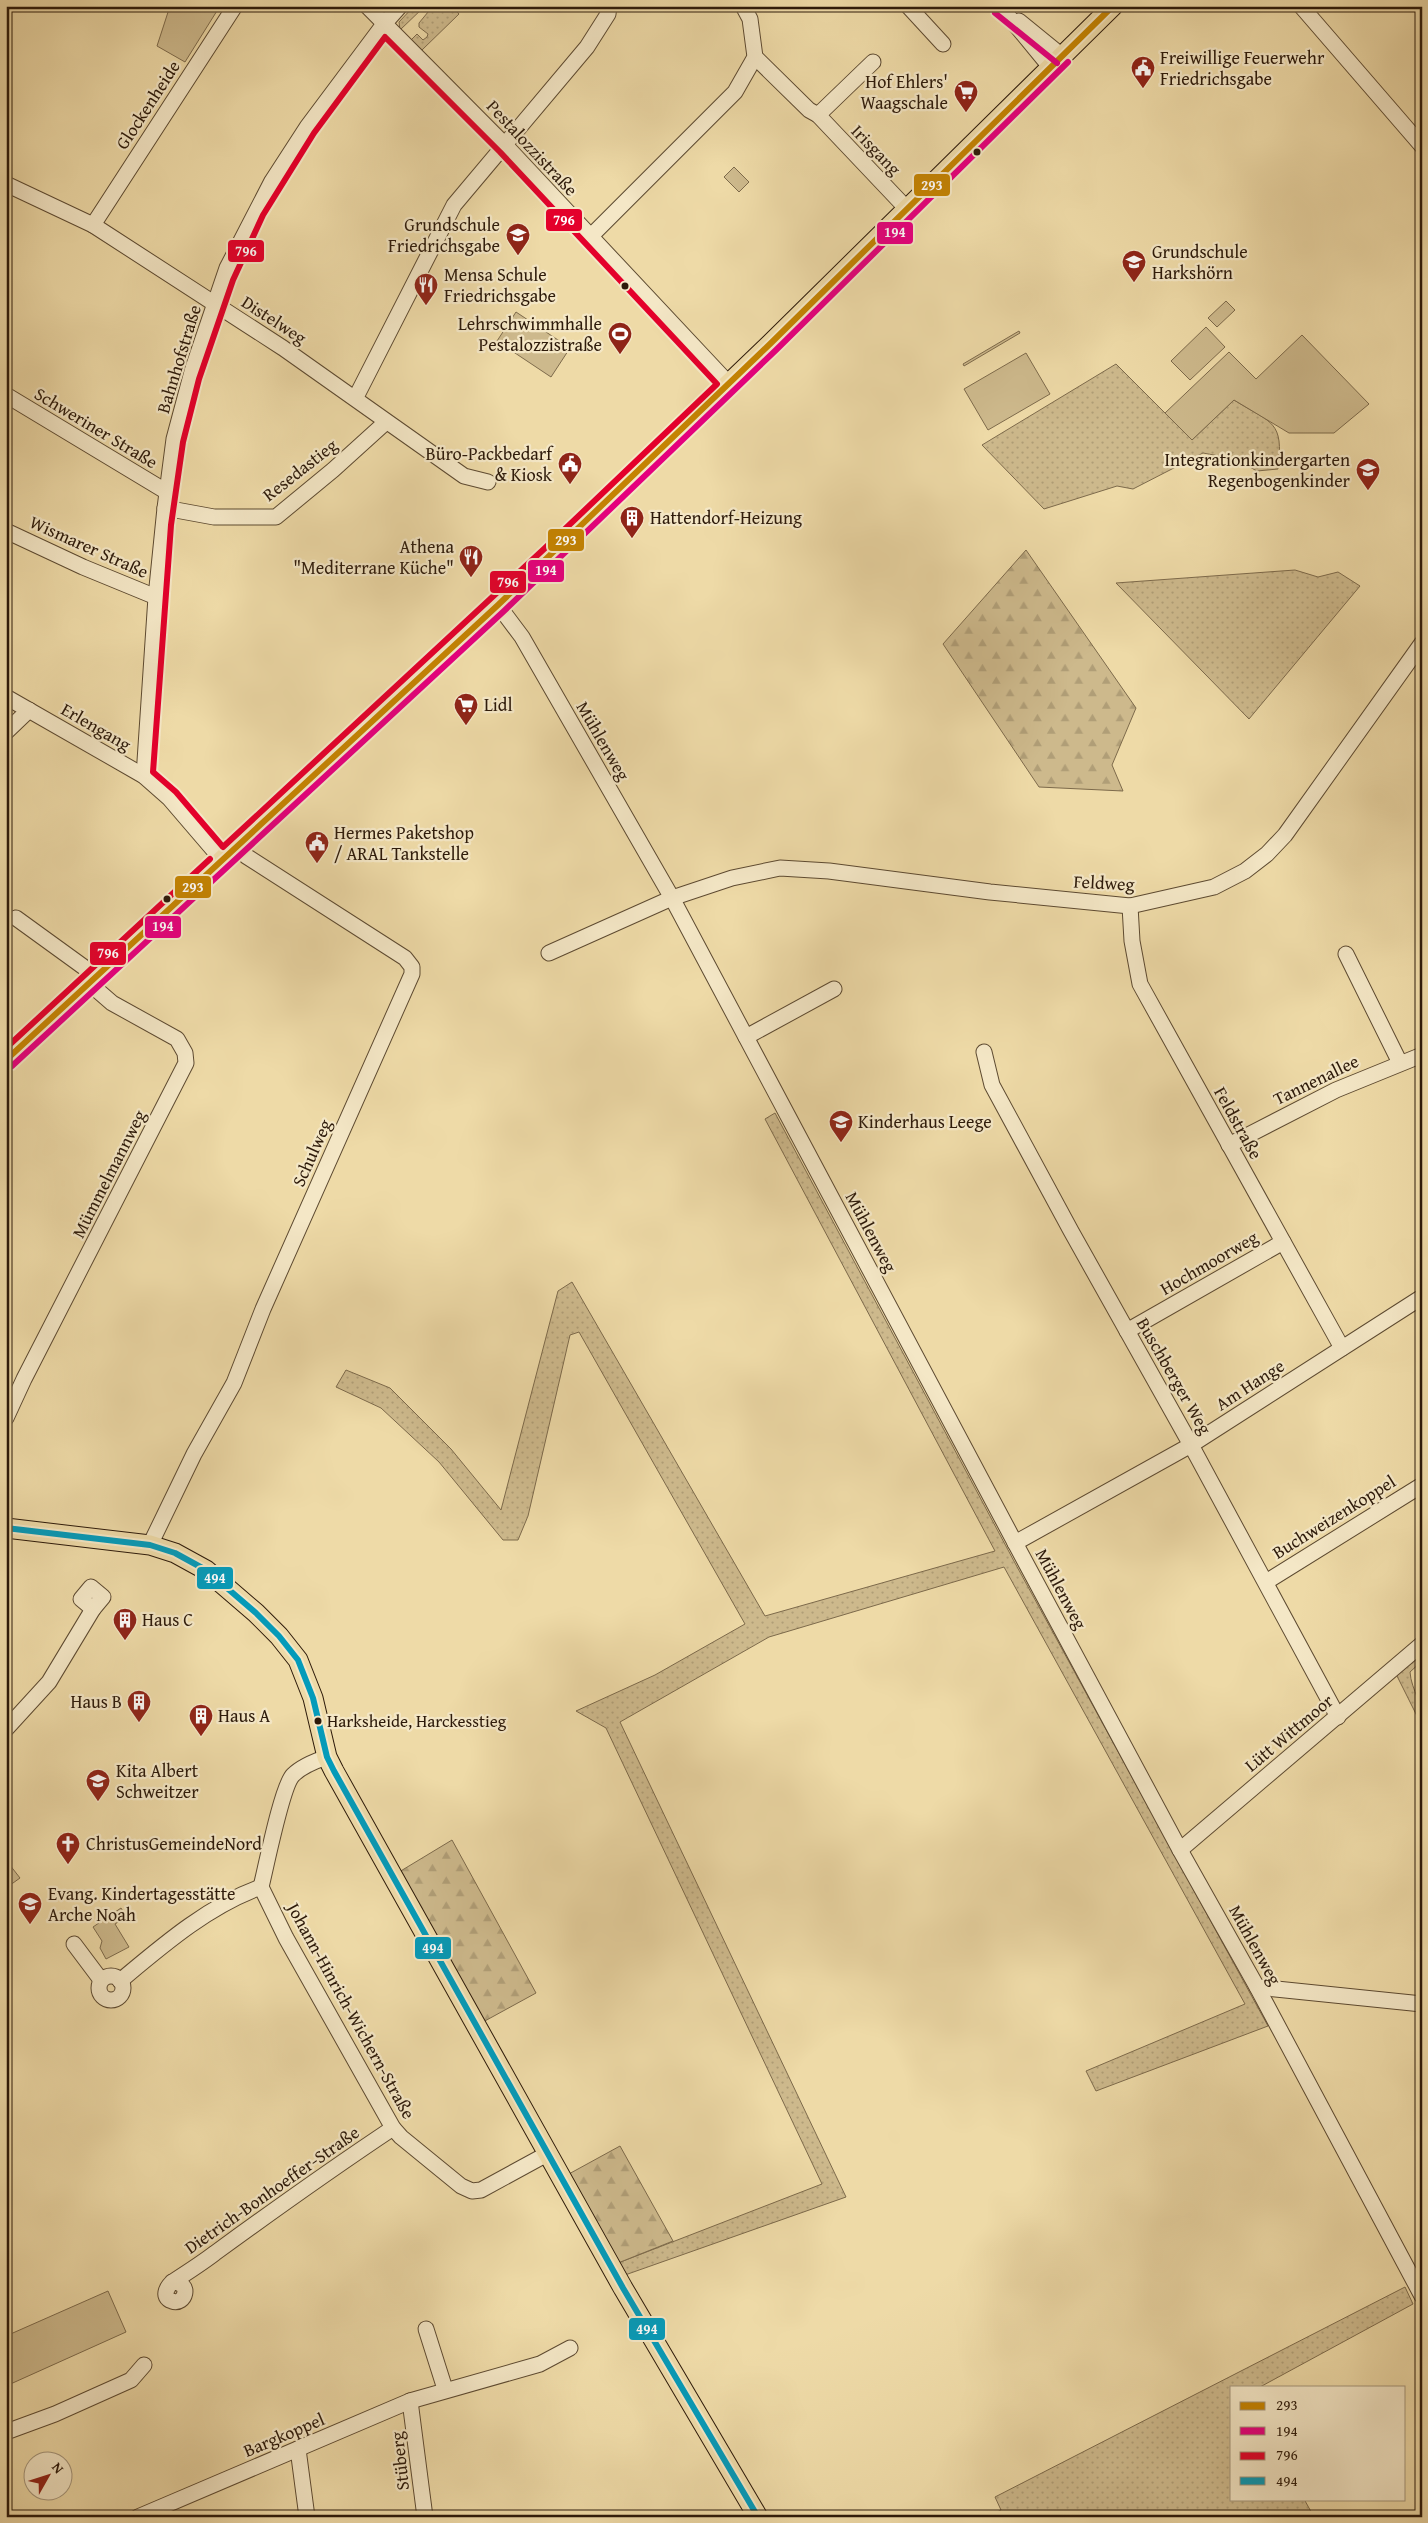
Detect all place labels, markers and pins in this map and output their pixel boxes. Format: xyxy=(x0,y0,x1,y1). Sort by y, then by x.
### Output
place label: Freiwillige Feuerwehr Friedrichsgabe xyxy=(1160,44,1325,92)
public building icon: Freiwillige Feuerwehr Friedrichsgabe xyxy=(1130,55,1156,89)
place label: Hof Ehlers' Waagschale xyxy=(860,68,948,116)
supermarket icon: Hof Ehlers' Waagschale xyxy=(953,79,979,113)
unlabelled marker xyxy=(972,147,982,157)
place label: Grundschule Friedrichsgabe xyxy=(388,211,500,259)
school or university icon: Grundschule Friedrichsgabe xyxy=(505,222,531,256)
place label: Grundschule Harkshörn xyxy=(1152,238,1248,286)
school or university icon: Grundschule Harkshörn xyxy=(1121,249,1147,283)
place label: Mensa Schule Friedrichsgabe xyxy=(444,261,556,309)
restaurant icon: Mensa Schule Friedrichsgabe xyxy=(413,272,439,306)
unlabelled marker xyxy=(620,281,630,291)
place label: Lehrschwimmhalle Pestalozzistraße xyxy=(458,310,602,358)
sports icon: Lehrschwimmhalle Pestalozzistraße xyxy=(607,321,633,355)
place label: Büro-Packbedarf & Kiosk xyxy=(425,440,554,488)
place label: Integrationkindergarten Regenbogenkinder xyxy=(1165,446,1351,494)
public building icon: Büro-Packbedarf & Kiosk xyxy=(557,451,583,485)
school or university icon: Integrationkindergarten Regenbogenkinder xyxy=(1355,457,1381,491)
place label: Hattendorf-Heizung xyxy=(650,504,802,531)
building icon: Hattendorf-Heizung xyxy=(619,505,645,539)
place label: Athena "Mediterrane Küche" xyxy=(293,533,454,581)
restaurant icon: Athena "Mediterrane Küche" xyxy=(458,544,484,578)
place label: Lidl xyxy=(484,691,513,718)
supermarket icon: Lidl xyxy=(453,692,479,726)
place label: Hermes Paketshop / ARAL Tankstelle xyxy=(334,819,474,867)
public building icon: Hermes Paketshop / ARAL Tankstelle xyxy=(304,830,330,864)
unlabelled marker xyxy=(162,894,172,904)
place label: Kinderhaus Leege xyxy=(858,1108,992,1135)
school or university icon: Kinderhaus Leege xyxy=(828,1109,854,1143)
place label: Haus C xyxy=(142,1606,193,1633)
building icon: Haus C xyxy=(112,1607,138,1641)
place label: Haus B xyxy=(70,1688,122,1715)
building icon: Haus B xyxy=(126,1689,152,1723)
place label: Haus A xyxy=(218,1702,270,1729)
building icon: Haus A xyxy=(188,1703,214,1737)
place label: Harksheide, Harckesstieg xyxy=(327,1708,507,1733)
marker: Harksheide, Harckesstieg xyxy=(313,1716,323,1726)
place label: Kita Albert Schweitzer xyxy=(116,1757,199,1805)
school or university icon: Kita Albert Schweitzer xyxy=(85,1768,111,1802)
place label: ChristusGemeindeNord xyxy=(86,1830,262,1857)
church icon: ChristusGemeindeNord xyxy=(55,1831,81,1865)
place label: Evang. Kindertagesstätte Arche Noah xyxy=(48,1880,235,1928)
school or university icon: Evang. Kindertagesstätte Arche Noah xyxy=(17,1891,43,1925)

